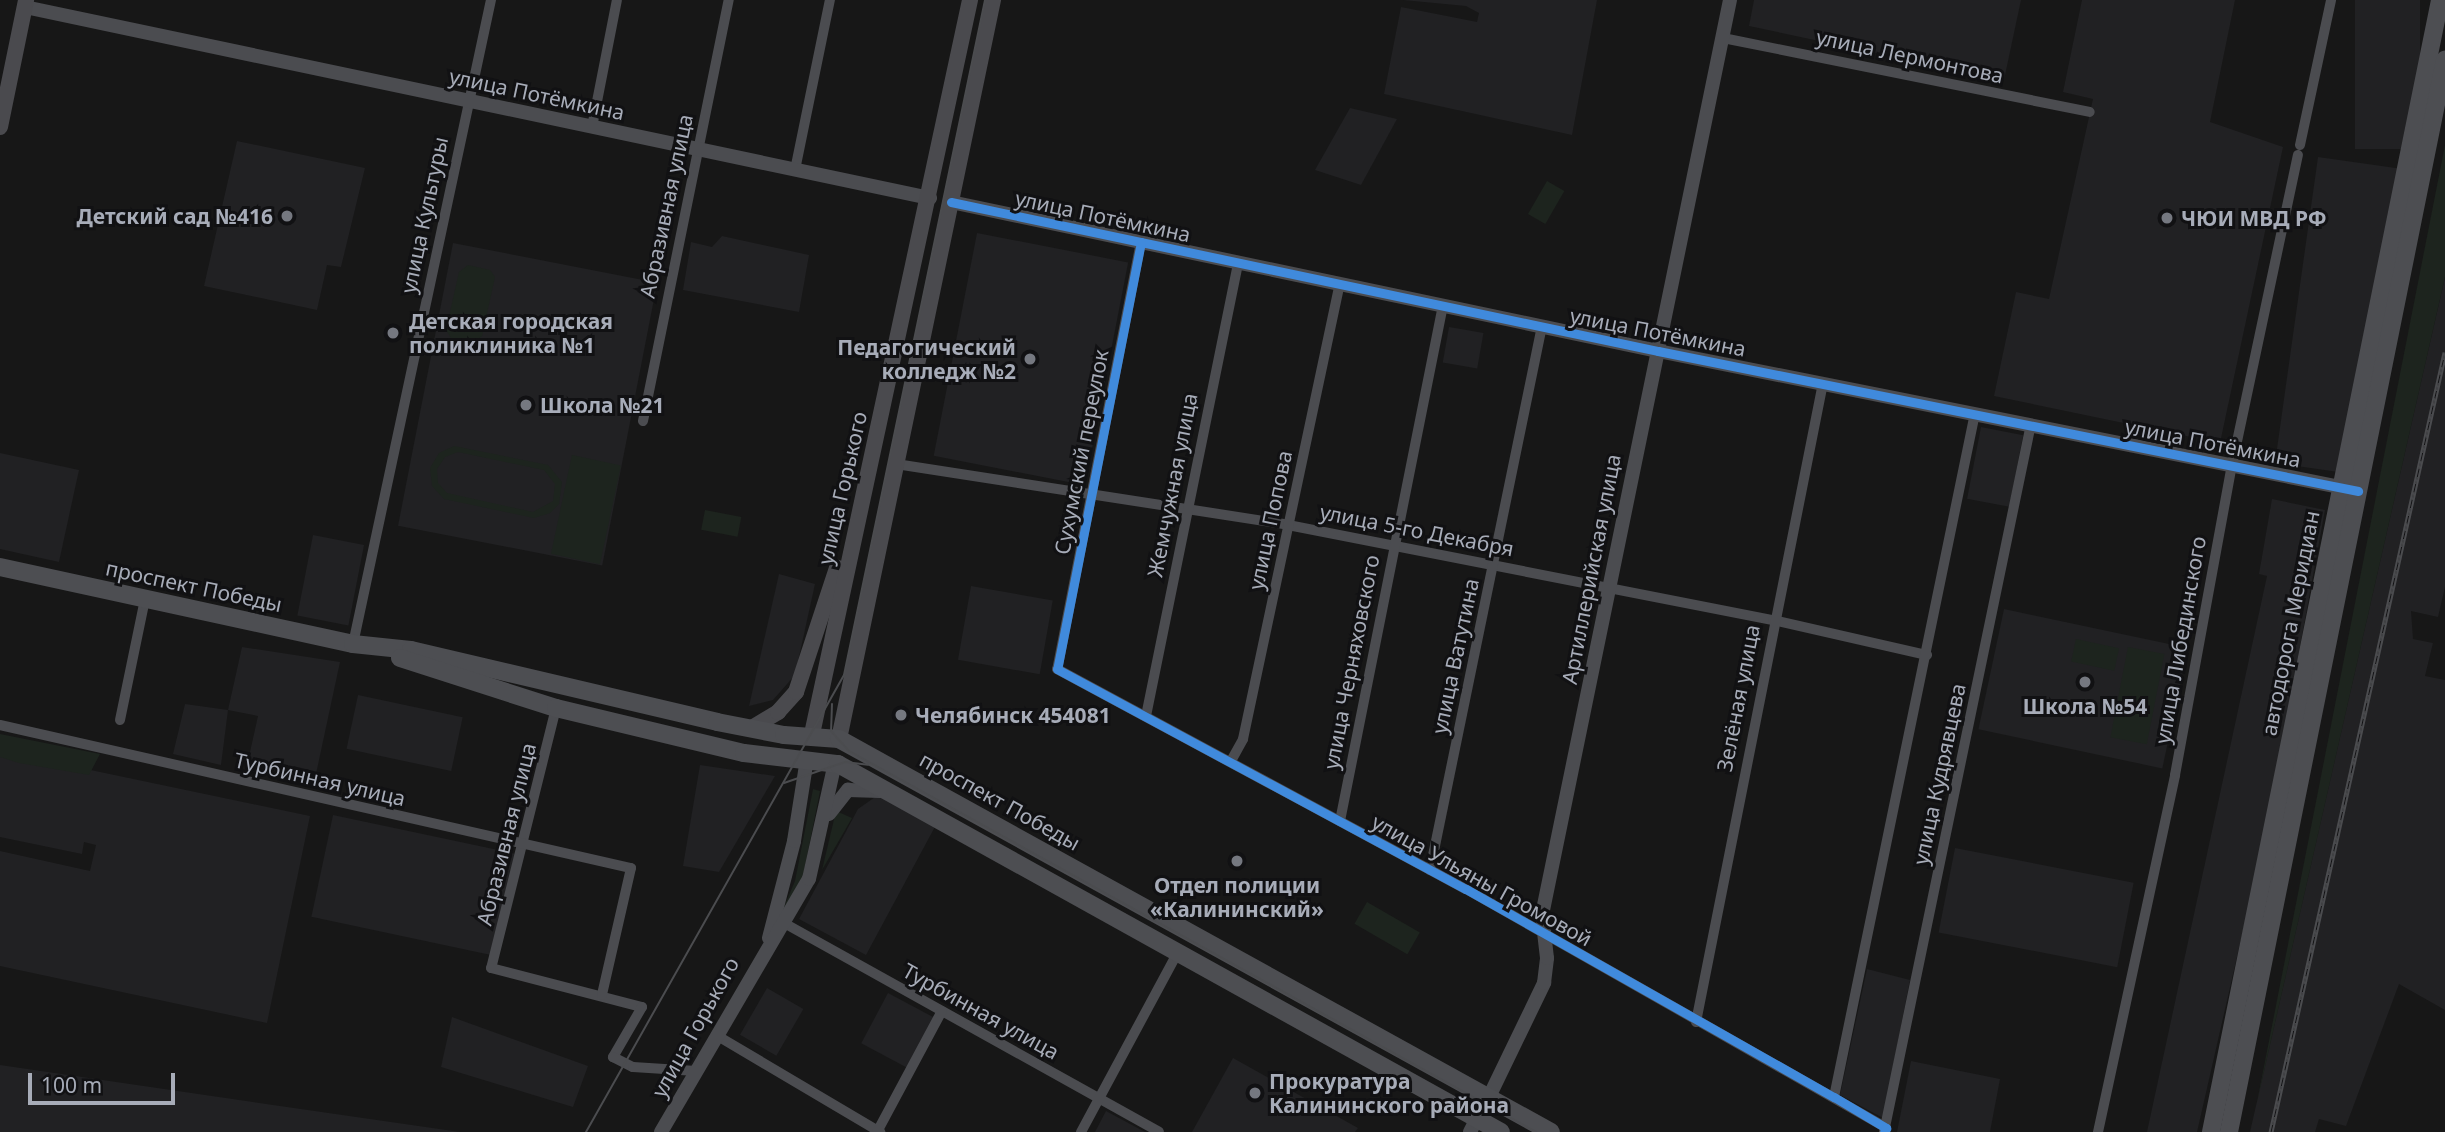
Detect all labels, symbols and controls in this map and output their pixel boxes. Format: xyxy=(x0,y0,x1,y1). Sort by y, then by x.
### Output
street label: улица Лермонтова xyxy=(1814,24,2006,88)
street label: улица Потёмкина xyxy=(447,63,627,125)
street label: Абразивная улица xyxy=(634,112,698,300)
street label: улица Культуры xyxy=(395,135,453,295)
street label: улица Потёмкина xyxy=(1013,185,1193,247)
place label: Детский сад №416 xyxy=(77,203,273,229)
place label: ЧЮИ МВД РФ xyxy=(2181,205,2327,231)
marker: Детский сад №416 xyxy=(279,208,295,224)
marker: ЧЮИ МВД РФ xyxy=(2159,210,2175,226)
street label: улица Потёмкина xyxy=(1568,303,1748,361)
place label: Детская городская поликлиника №1 xyxy=(409,308,613,358)
marker: Детская городская поликлиника №1 xyxy=(383,323,403,343)
place label: Педагогический колледж №2 xyxy=(837,334,1016,384)
street label: Сухумский переулок xyxy=(1049,347,1113,557)
marker: Педагогический колледж №2 xyxy=(1022,351,1038,367)
street label: Жемчужная улица xyxy=(1142,391,1202,579)
place label: Школа №21 xyxy=(540,392,665,418)
marker: Школа №21 xyxy=(518,397,534,413)
street label: улица Горького xyxy=(812,409,872,567)
street label: улица Потёмкина xyxy=(2123,414,2303,472)
street label: улица Попова xyxy=(1243,448,1297,592)
street label: Артиллерийская улица xyxy=(1556,452,1626,686)
street label: улица 5-го Декабря xyxy=(1318,499,1516,561)
street label: автодорога Меридиан xyxy=(2256,508,2324,738)
street label: улица Либединского xyxy=(2149,534,2211,746)
street label: улица Черняховского xyxy=(1318,553,1384,771)
street label: проспект Победы xyxy=(104,555,284,617)
street label: улица Ватутина xyxy=(1426,576,1484,736)
street label: Зелёная улица xyxy=(1711,622,1765,774)
marker: Школа №54 xyxy=(2077,674,2093,690)
street label: улица Кудрявцева xyxy=(1907,681,1971,867)
place label: Школа №54 xyxy=(2023,693,2147,719)
place label: Челябинск 454081 xyxy=(915,702,1111,728)
marker: Челябинск 454081 xyxy=(893,707,909,723)
street label: Абразивная улица xyxy=(471,740,541,928)
street label: проспект Победы xyxy=(915,746,1085,856)
street label: Турбинная улица xyxy=(232,747,408,811)
street label: улица Ульяны Громовой xyxy=(1367,809,1597,951)
marker: Отдел полиции «Калининский» xyxy=(1229,853,1245,869)
place label: Отдел полиции «Калининский» xyxy=(1150,872,1324,922)
street label: улица Горького xyxy=(646,953,744,1101)
street label: Турбинная улица xyxy=(898,958,1064,1064)
scale bar xyxy=(32,1058,178,1102)
place label: Прокуратура Калининского района xyxy=(1269,1068,1509,1118)
text: 100 m xyxy=(41,1071,102,1099)
marker: Прокуратура Калининского района xyxy=(1247,1085,1263,1101)

